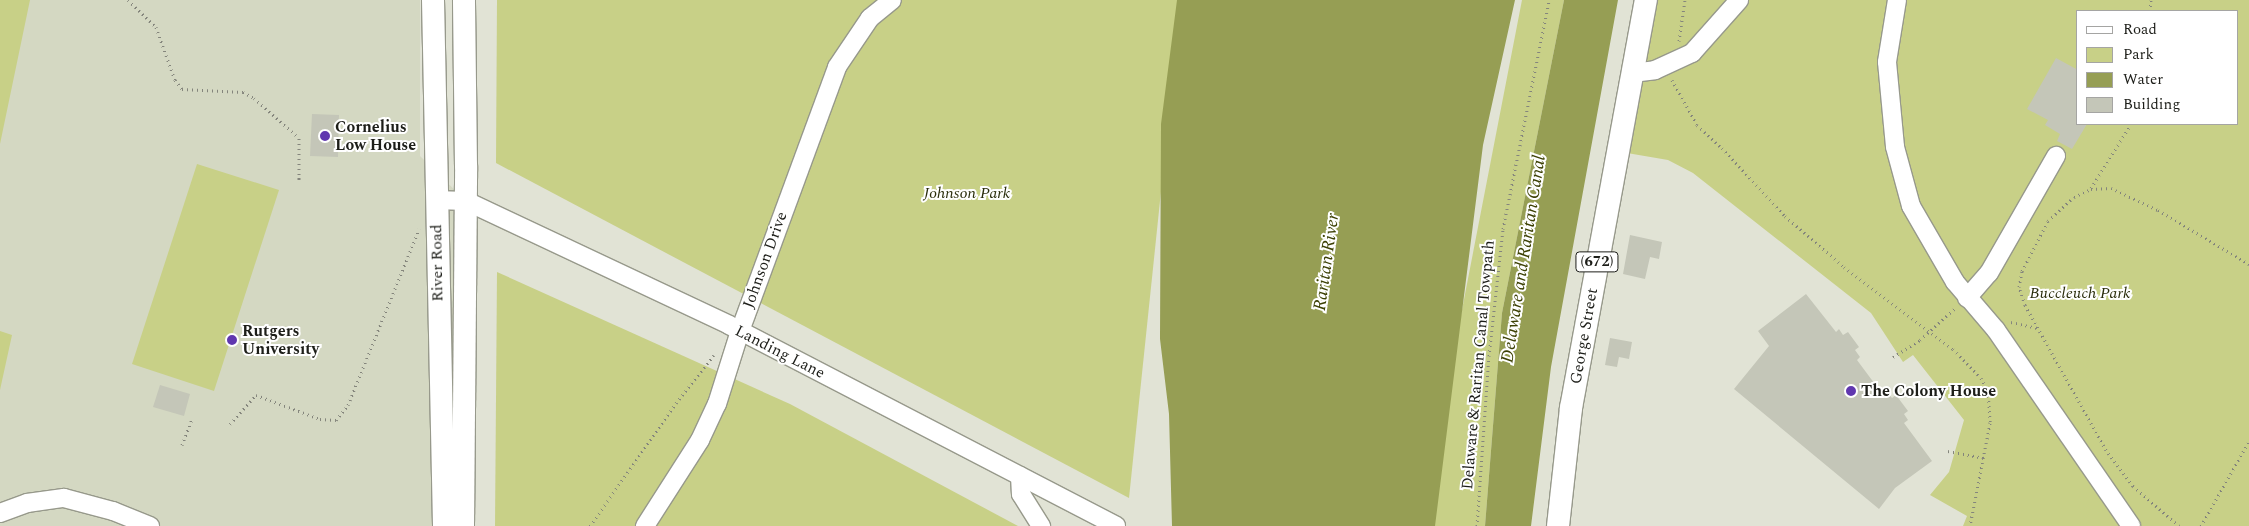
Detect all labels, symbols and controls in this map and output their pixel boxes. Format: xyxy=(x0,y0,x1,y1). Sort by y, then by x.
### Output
legend xyxy=(2076,10,2239,125)
text: Road xyxy=(2123,18,2157,41)
text: Park xyxy=(2123,43,2154,66)
text: Water xyxy=(2123,68,2163,91)
text: Building xyxy=(2123,93,2180,116)
place label: Cornelius Low House xyxy=(335,117,416,155)
marker: Cornelius Low House xyxy=(319,130,331,142)
water label: Delaware and Raritan Canal xyxy=(1497,154,1551,364)
park label: Johnson Park xyxy=(924,183,1010,203)
street label: Johnson Drive xyxy=(739,209,791,311)
water label: Raritan River xyxy=(1309,212,1345,312)
street label: River Road xyxy=(427,224,447,302)
street label: Delaware & Raritan Canal Towpath xyxy=(1458,240,1498,490)
road number: (672) xyxy=(1574,250,1620,274)
park label: Buccleuch Park xyxy=(2030,283,2130,303)
street label: George Street xyxy=(1566,286,1602,386)
place label: Rutgers University xyxy=(242,321,319,359)
street label: Landing Lane xyxy=(732,321,828,383)
marker: Rutgers University xyxy=(226,334,238,346)
place label: The Colony House xyxy=(1861,381,1996,401)
marker: The Colony House xyxy=(1845,385,1857,397)

